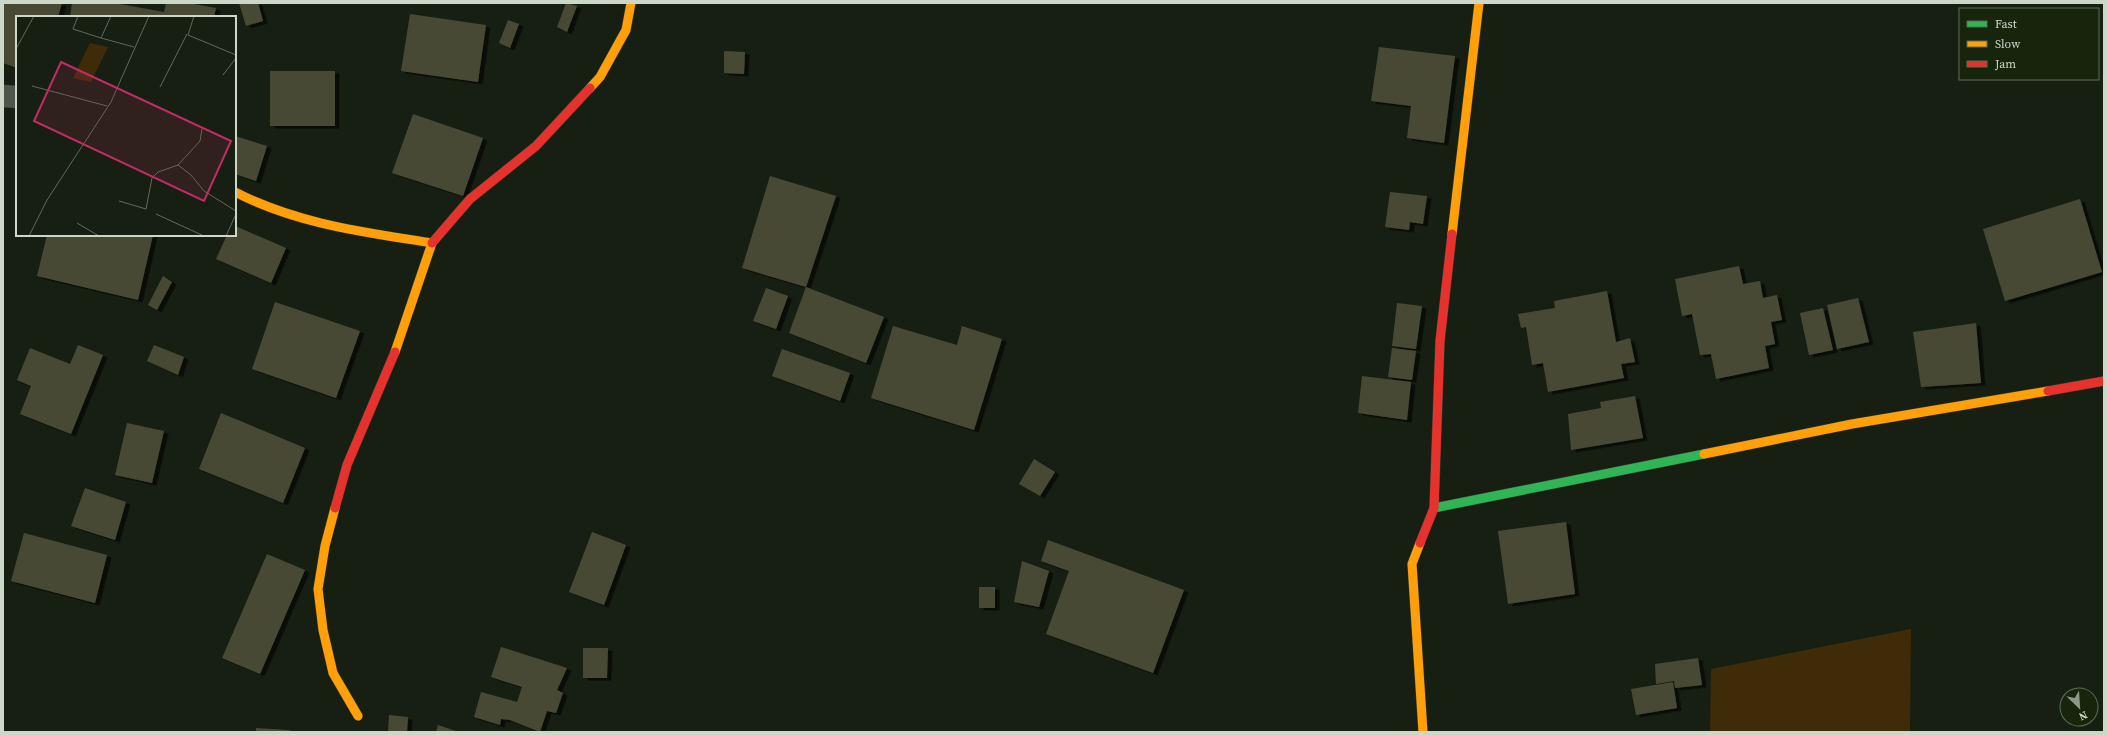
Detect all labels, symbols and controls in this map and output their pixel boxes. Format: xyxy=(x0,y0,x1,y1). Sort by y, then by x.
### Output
legend xyxy=(1959,8,2099,80)
inset map xyxy=(16,16,236,236)
text: Fast xyxy=(1995,16,2017,32)
text: Slow xyxy=(1995,36,2021,52)
text: Jam xyxy=(1994,56,2016,72)
north arrow xyxy=(2059,687,2099,727)
text: N xyxy=(2076,707,2090,724)

